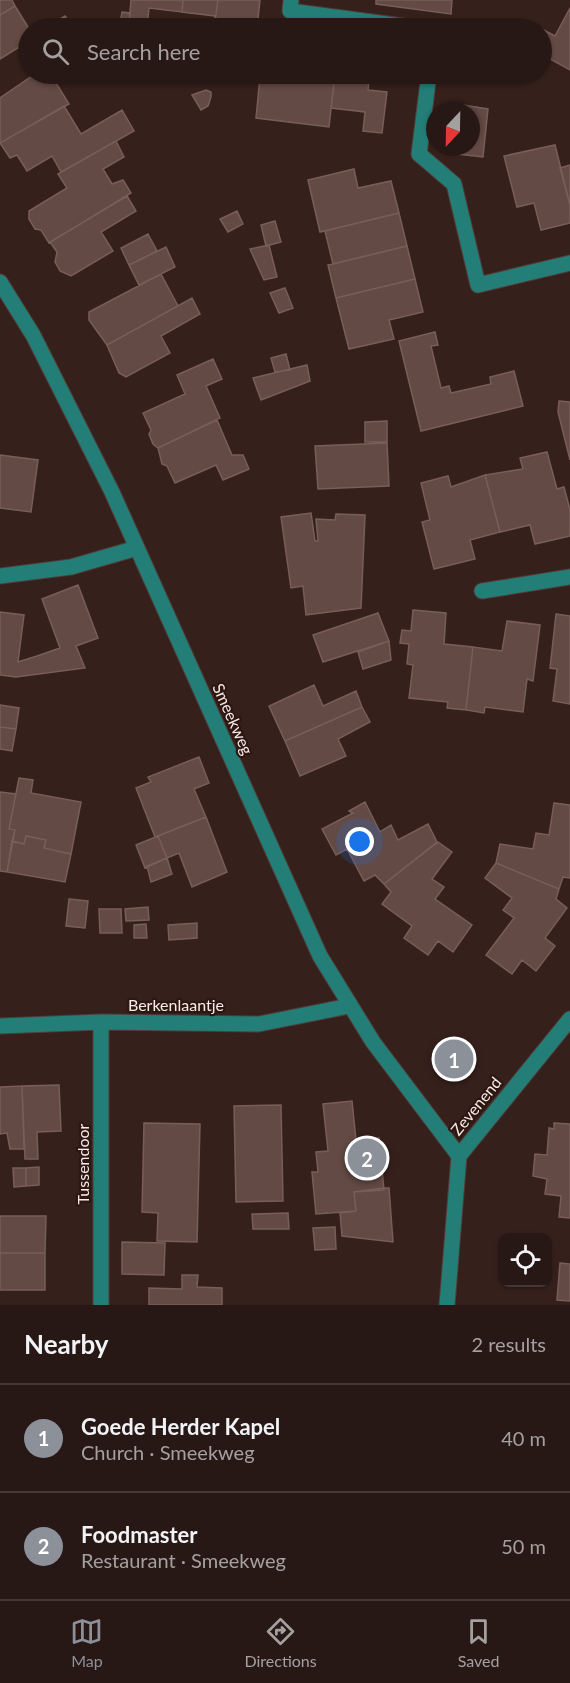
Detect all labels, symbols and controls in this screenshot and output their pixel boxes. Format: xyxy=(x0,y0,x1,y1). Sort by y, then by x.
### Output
search box xyxy=(18,18,552,84)
icon: search xyxy=(39,35,72,68)
text: Search here xyxy=(87,38,200,65)
north arrow xyxy=(426,102,480,156)
street label: Smeekweg xyxy=(209,680,258,757)
your location xyxy=(345,827,374,856)
street label: Berkenlaantje xyxy=(128,995,224,1014)
pin: 1 xyxy=(434,1036,474,1082)
street label: Zevenend xyxy=(446,1073,505,1139)
street label: Tussendoor xyxy=(73,1123,92,1204)
pin: 2 xyxy=(348,1136,386,1180)
map controls xyxy=(498,1233,552,1287)
button: locate xyxy=(498,1233,552,1287)
text: Nearby xyxy=(24,1328,109,1360)
text: 2 results xyxy=(471,1332,546,1356)
text: Goede Herder Kapel xyxy=(81,1413,280,1440)
text: 1 xyxy=(38,1426,49,1450)
text: 40 m xyxy=(501,1426,546,1450)
text: Church · Smeekweg xyxy=(81,1440,255,1464)
text: Foodmaster xyxy=(81,1521,198,1548)
text: 2 xyxy=(38,1534,49,1558)
text: 50 m xyxy=(501,1534,546,1558)
text: Restaurant · Smeekweg xyxy=(81,1548,286,1572)
tab: Map xyxy=(70,1615,103,1670)
tab: Directions xyxy=(244,1615,317,1670)
tab: Saved xyxy=(458,1615,499,1670)

